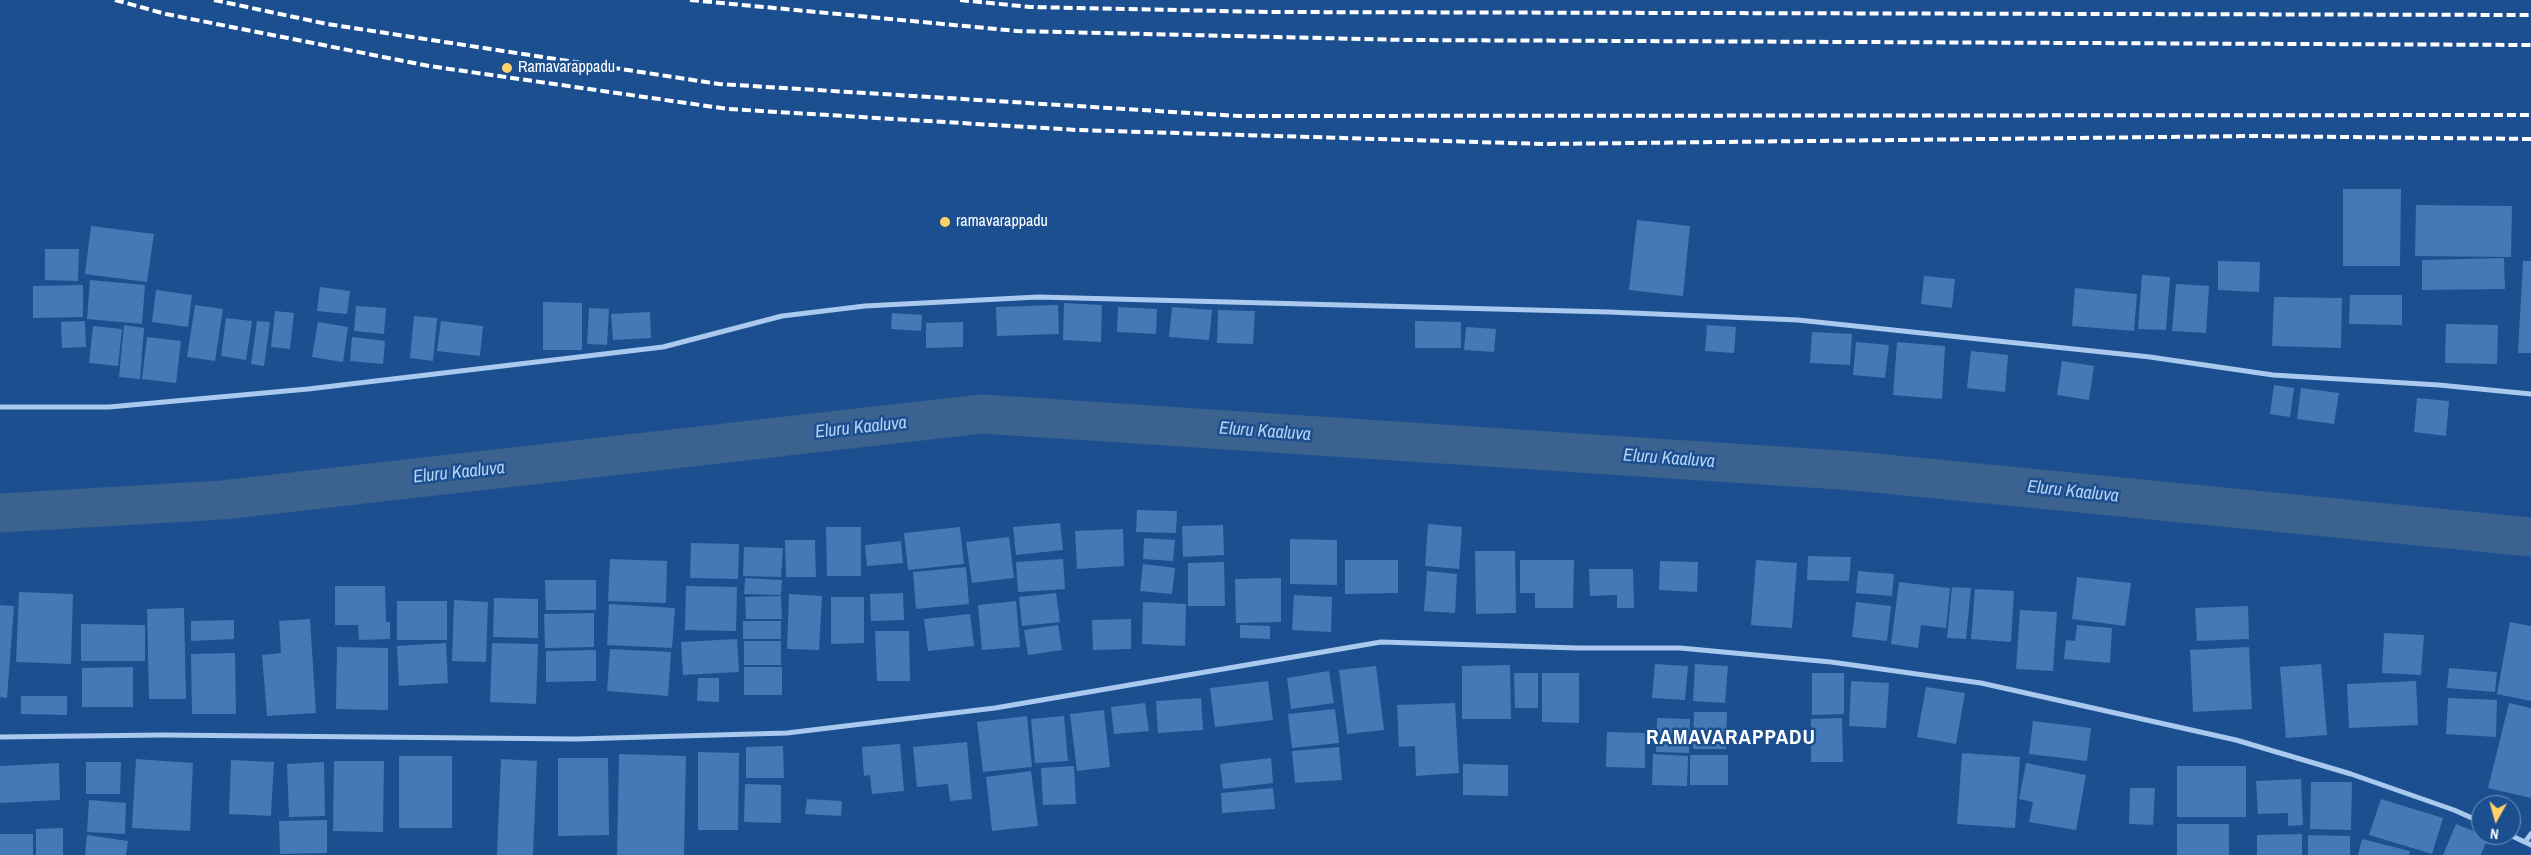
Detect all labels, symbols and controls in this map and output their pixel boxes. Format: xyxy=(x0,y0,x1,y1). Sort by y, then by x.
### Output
place label: Ramavarappadu xyxy=(518,58,615,78)
marker: Ramavarappadu xyxy=(500,61,514,75)
place label: ramavarappadu xyxy=(956,212,1048,232)
marker: ramavarappadu xyxy=(938,215,952,229)
water label: Eluru Kaaluva xyxy=(814,412,908,444)
water label: Eluru Kaaluva xyxy=(1218,418,1312,446)
water label: Eluru Kaaluva xyxy=(1622,445,1716,473)
water label: Eluru Kaaluva xyxy=(412,457,506,489)
water label: Eluru Kaaluva xyxy=(2026,476,2120,508)
district label: RAMAVARAPPADU xyxy=(1644,725,1818,751)
north arrow xyxy=(2471,795,2521,845)
text: N xyxy=(2489,824,2500,843)

